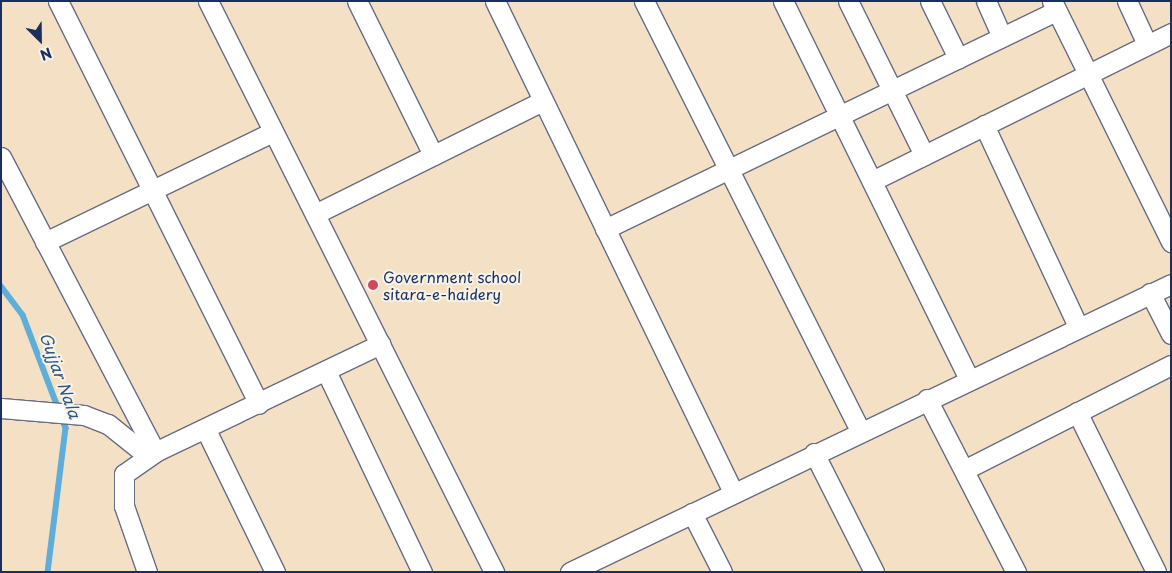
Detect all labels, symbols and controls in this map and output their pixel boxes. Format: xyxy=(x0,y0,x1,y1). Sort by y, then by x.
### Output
north arrow xyxy=(15,15,65,65)
text: N xyxy=(37,42,55,66)
place label: Government school sitara-e-haidery xyxy=(383,267,522,302)
marker: Government school sitara-e-haidery xyxy=(367,279,379,291)
water label: Gujjar Nala xyxy=(37,329,85,421)

